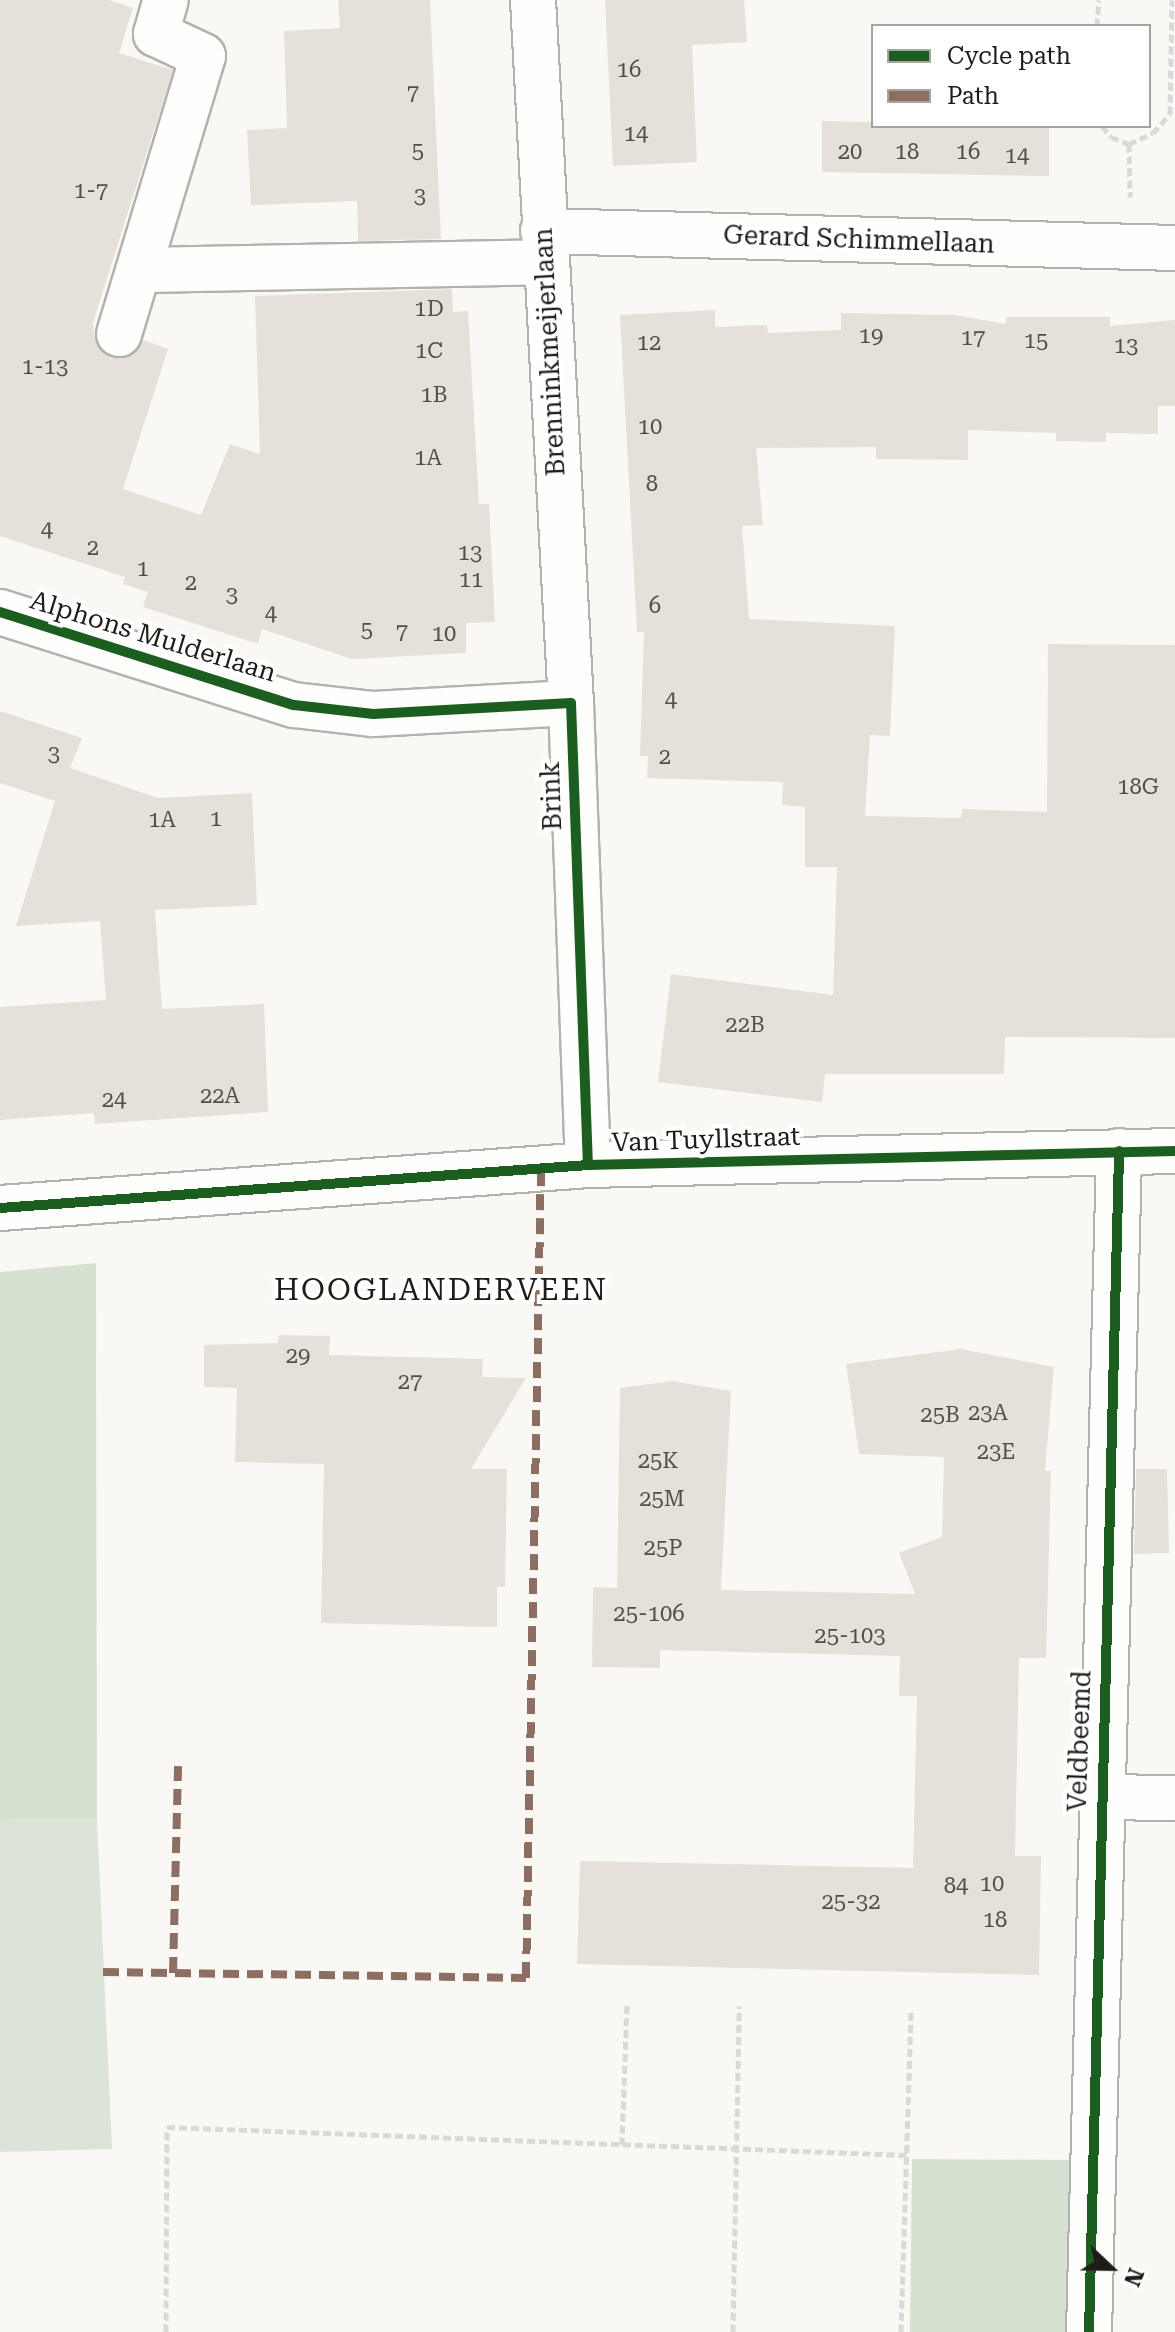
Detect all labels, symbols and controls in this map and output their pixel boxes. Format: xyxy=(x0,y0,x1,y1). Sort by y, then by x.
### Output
legend xyxy=(871,24,1151,128)
text: Cycle path xyxy=(947,42,1071,70)
house number: 16 xyxy=(617,57,641,83)
house number: 7 xyxy=(407,80,419,106)
text: Path xyxy=(947,82,999,110)
house number: 14 xyxy=(624,121,648,147)
house number: 5 xyxy=(412,138,424,164)
house number: 20 xyxy=(838,139,862,165)
house number: 18 xyxy=(895,139,919,165)
house number: 16 xyxy=(956,139,980,165)
house number: 14 xyxy=(1005,143,1029,169)
house number: 1-7 xyxy=(74,178,108,204)
house number: 3 xyxy=(414,183,426,209)
street label: Gerard Schimmellaan xyxy=(723,220,995,260)
street label: Brenninkmeijerlaan xyxy=(528,227,572,477)
house number: 1D xyxy=(414,296,444,322)
house number: 19 xyxy=(859,323,883,349)
house number: 17 xyxy=(961,325,985,351)
house number: 15 xyxy=(1024,328,1048,354)
house number: 12 xyxy=(637,330,661,356)
house number: 13 xyxy=(1114,333,1138,359)
house number: 1C xyxy=(415,338,443,364)
house number: 1-13 xyxy=(22,354,68,380)
house number: 1B xyxy=(420,382,448,408)
house number: 10 xyxy=(638,414,662,440)
house number: 1A xyxy=(414,445,442,471)
house number: 8 xyxy=(646,471,658,497)
house number: 4 xyxy=(41,517,53,543)
house number: 2 xyxy=(87,535,99,561)
house number: 13 xyxy=(458,540,482,566)
house number: 1 xyxy=(137,556,149,582)
house number: 11 xyxy=(459,567,483,593)
house number: 2 xyxy=(185,570,197,596)
house number: 3 xyxy=(226,582,238,608)
street label: Alphons Mulderlaan xyxy=(26,585,280,689)
house number: 6 xyxy=(649,593,661,619)
house number: 4 xyxy=(265,601,277,627)
house number: 5 xyxy=(361,617,373,643)
house number: 7 xyxy=(396,619,408,645)
house number: 10 xyxy=(432,621,456,647)
house number: 4 xyxy=(665,687,677,713)
house number: 3 xyxy=(48,741,60,767)
house number: 2 xyxy=(659,744,671,770)
street label: Brink xyxy=(535,761,569,831)
house number: 18G xyxy=(1117,774,1159,800)
house number: 1 xyxy=(210,806,222,832)
house number: 1A xyxy=(148,807,176,833)
house number: 22B xyxy=(725,1012,765,1038)
house number: 22A xyxy=(200,1083,240,1109)
house number: 24 xyxy=(102,1087,126,1113)
street label: Van Tuyllstraat xyxy=(611,1121,801,1159)
district label: HOOGLANDERVEEN xyxy=(274,1272,608,1308)
house number: 29 xyxy=(286,1343,310,1369)
house number: 27 xyxy=(398,1369,422,1395)
house number: 23A xyxy=(968,1400,1008,1426)
house number: 25B xyxy=(920,1402,960,1428)
house number: 23E xyxy=(977,1439,1015,1465)
house number: 25K xyxy=(638,1448,678,1474)
house number: 25M xyxy=(639,1486,685,1512)
house number: 25P xyxy=(644,1535,682,1561)
house number: 25-106 xyxy=(613,1601,685,1627)
house number: 25-103 xyxy=(814,1623,886,1649)
street label: Veldbeemd xyxy=(1062,1670,1098,1812)
house number: 10 xyxy=(980,1871,1004,1897)
house number: 84 xyxy=(944,1873,968,1899)
house number: 25-32 xyxy=(822,1889,880,1915)
house number: 18 xyxy=(983,1907,1007,1933)
north arrow xyxy=(1071,2228,1151,2308)
text: N xyxy=(1119,2265,1148,2290)

